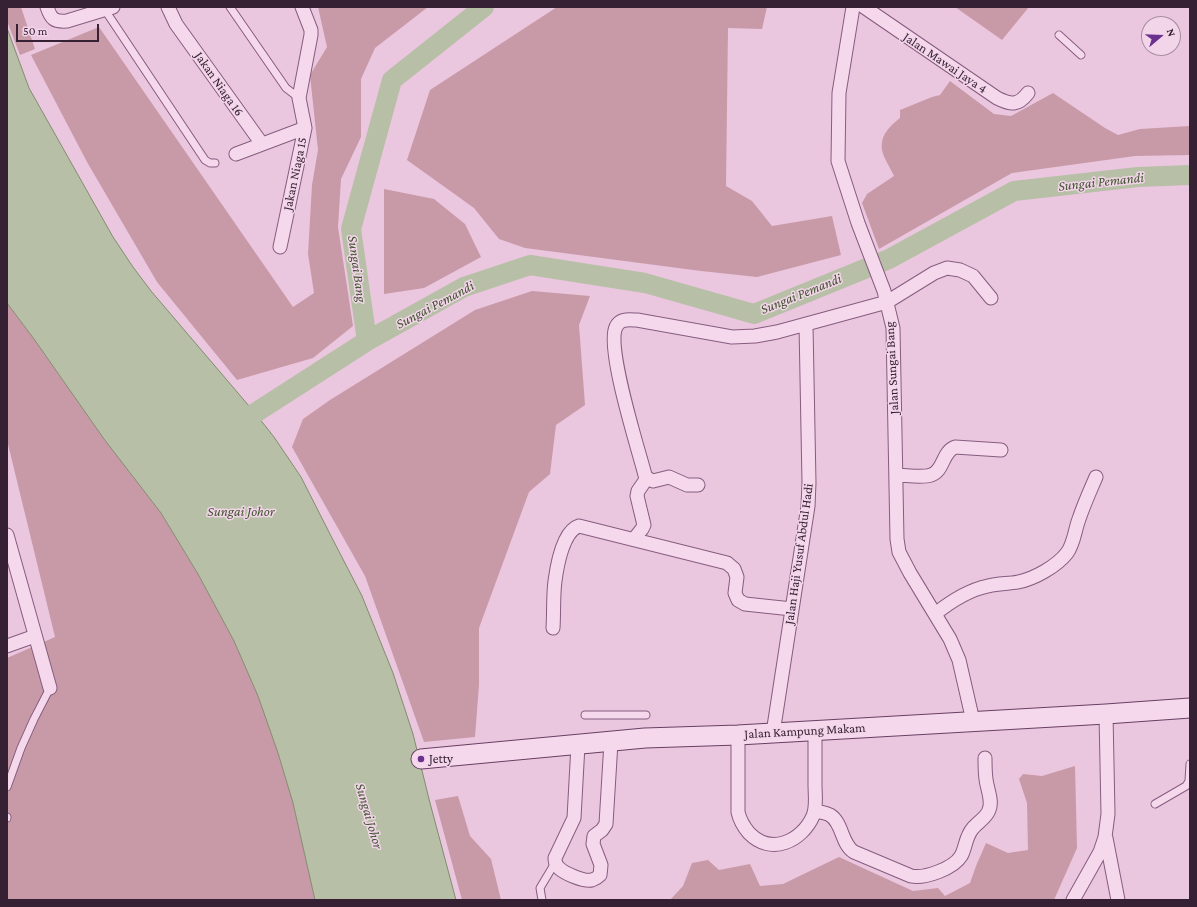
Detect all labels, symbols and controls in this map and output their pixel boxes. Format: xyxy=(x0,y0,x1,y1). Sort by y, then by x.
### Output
scale bar xyxy=(18,16,101,42)
north arrow xyxy=(1141,16,1181,56)
text: 50 m xyxy=(23,24,47,38)
text: N xyxy=(1165,27,1178,38)
street label: Jalan Mawai Jaya 4 xyxy=(900,29,990,97)
street label: Jakan Niaga 16 xyxy=(191,49,247,119)
street label: Jakan Niaga 15 xyxy=(280,136,310,212)
water label: Sungai Pemandi xyxy=(1057,169,1145,195)
water label: Sungai Bang xyxy=(344,235,370,303)
water label: Sungai Pemandi xyxy=(758,270,844,318)
water label: Sungai Pemandi xyxy=(393,277,477,333)
street label: Jalan Sungai Bang xyxy=(882,321,902,415)
street label: Jalan Haji Yusuf Abdul Hadi xyxy=(781,483,817,625)
water label: Sungai Johor xyxy=(207,504,275,520)
street label: Jalan Kampung Makam xyxy=(744,720,866,742)
place label: Jetty xyxy=(429,751,453,767)
marker: Jetty xyxy=(416,754,426,764)
water label: Sungai Johor xyxy=(352,781,386,851)

